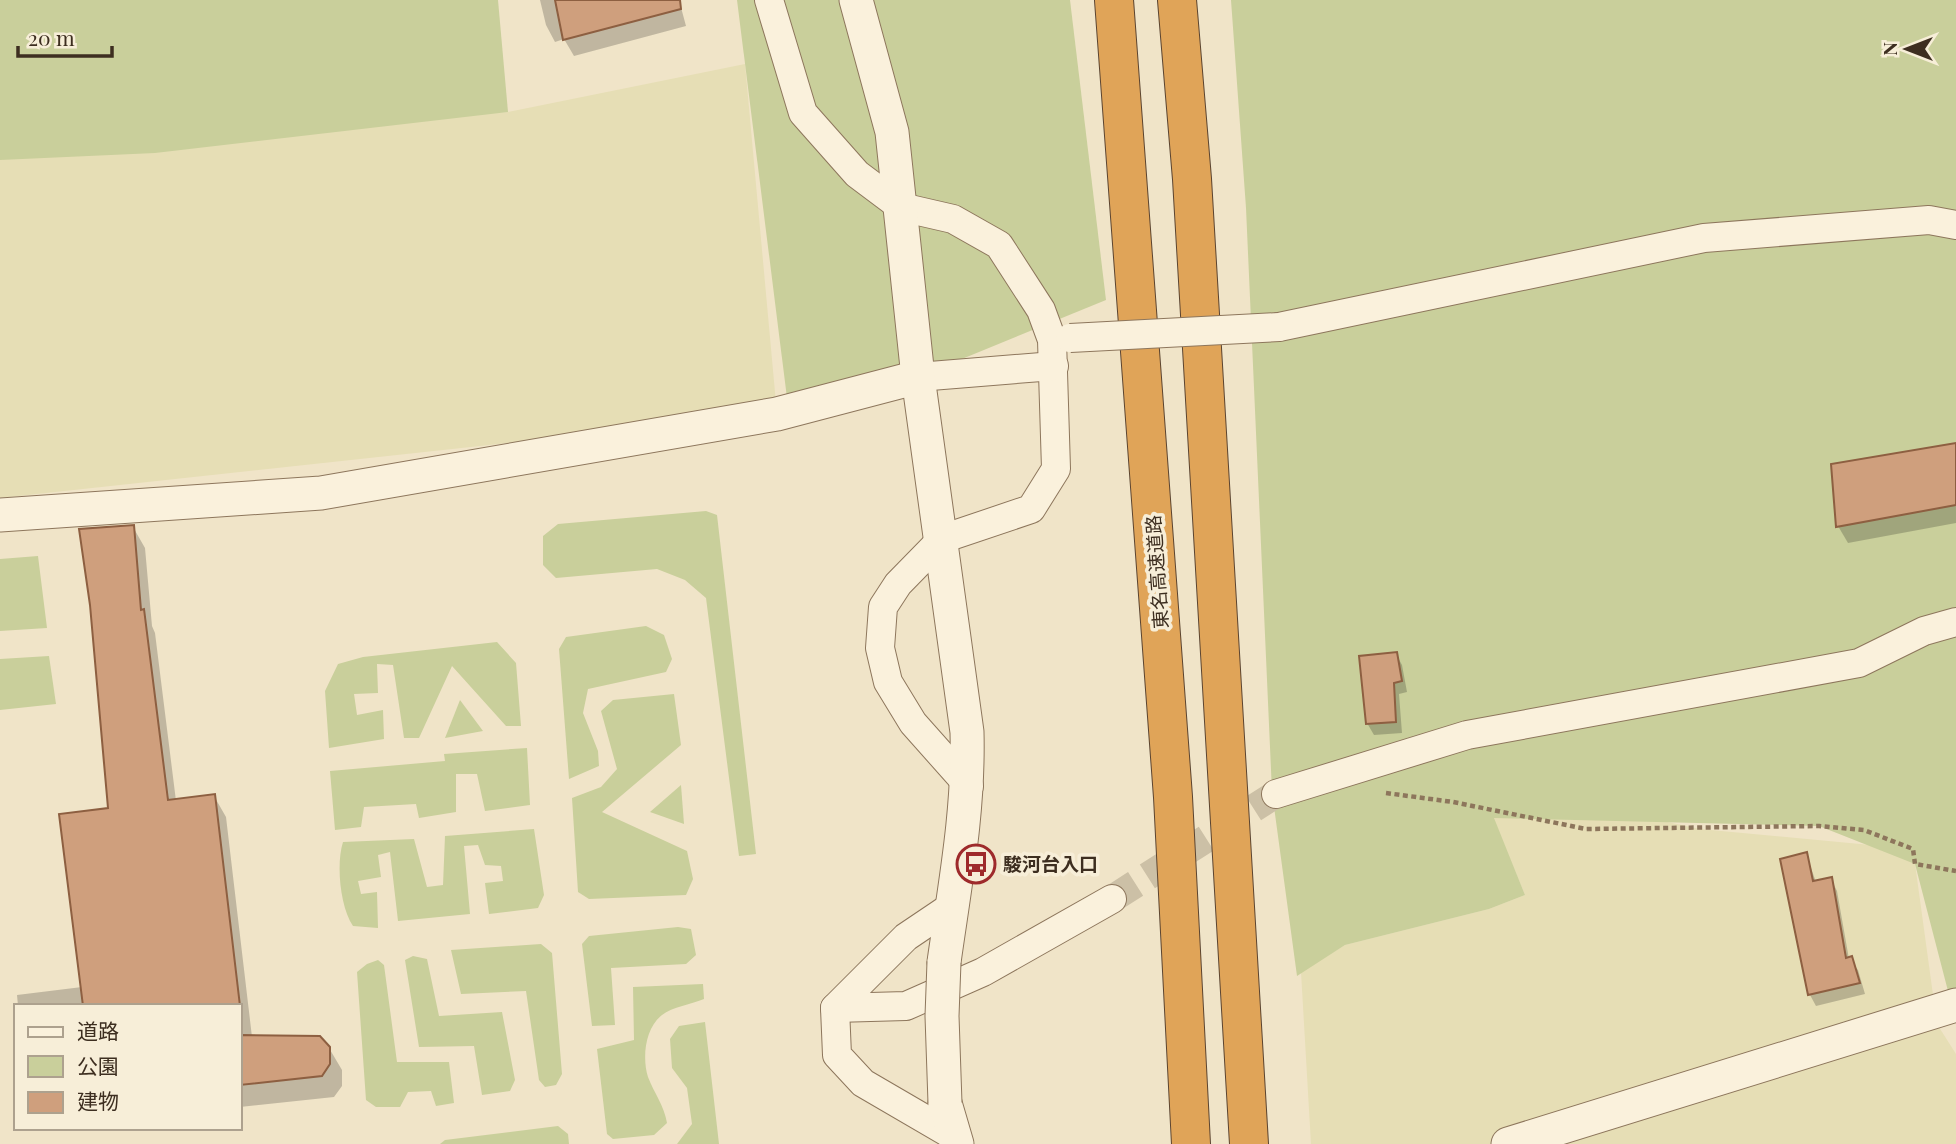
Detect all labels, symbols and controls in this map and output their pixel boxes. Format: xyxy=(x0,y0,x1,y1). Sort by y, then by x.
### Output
scale bar xyxy=(18,14,112,58)
north arrow xyxy=(1872,14,1942,84)
text: 20 m xyxy=(28,23,75,51)
text: N xyxy=(1876,42,1902,56)
street label: 東名高速道路 xyxy=(1139,514,1173,630)
bus stop icon: 駿河台入口 xyxy=(955,843,997,885)
place label: 駿河台入口 xyxy=(1003,850,1098,876)
legend xyxy=(14,1004,242,1130)
text: 道路 xyxy=(77,1016,119,1044)
text: 公園 xyxy=(77,1051,119,1079)
text: 建物 xyxy=(77,1086,119,1114)

